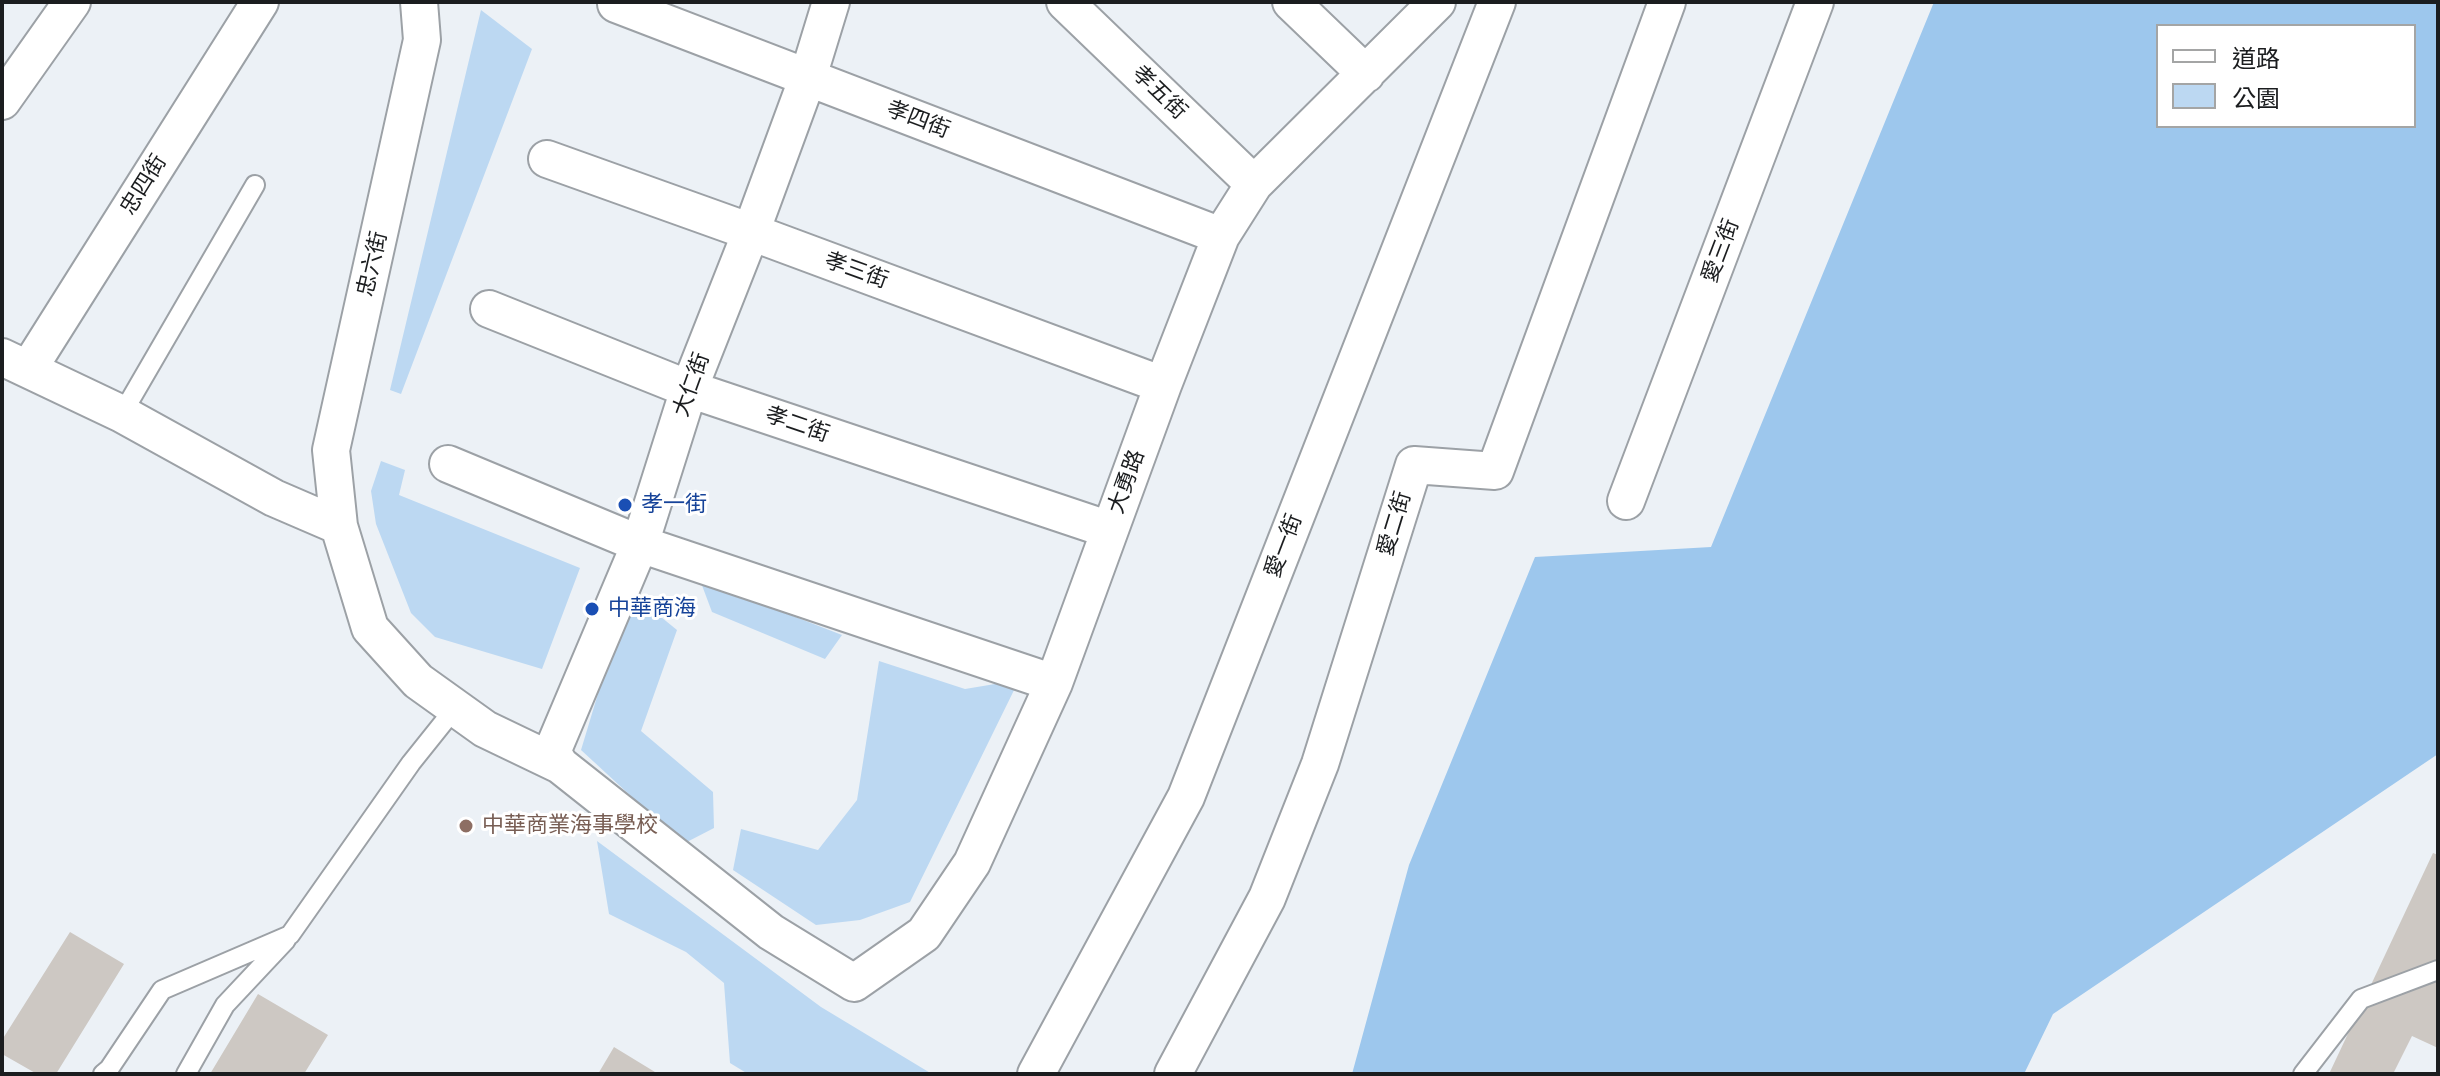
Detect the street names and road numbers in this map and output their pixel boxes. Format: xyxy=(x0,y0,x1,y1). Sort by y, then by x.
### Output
street label: 孝五街 xyxy=(1126,61,1192,125)
street label: 孝四街 xyxy=(882,96,954,144)
street label: 忠四街 xyxy=(115,150,173,220)
street label: 愛三街 xyxy=(1697,215,1745,287)
street label: 忠六街 xyxy=(353,229,393,299)
street label: 孝三街 xyxy=(820,247,892,295)
street label: 大仁街 xyxy=(668,349,716,421)
street label: 孝二街 xyxy=(762,402,832,448)
street label: 大勇路 xyxy=(1103,446,1151,518)
street label: 愛二街 xyxy=(1373,489,1417,559)
street label: 愛一街 xyxy=(1260,510,1308,582)

